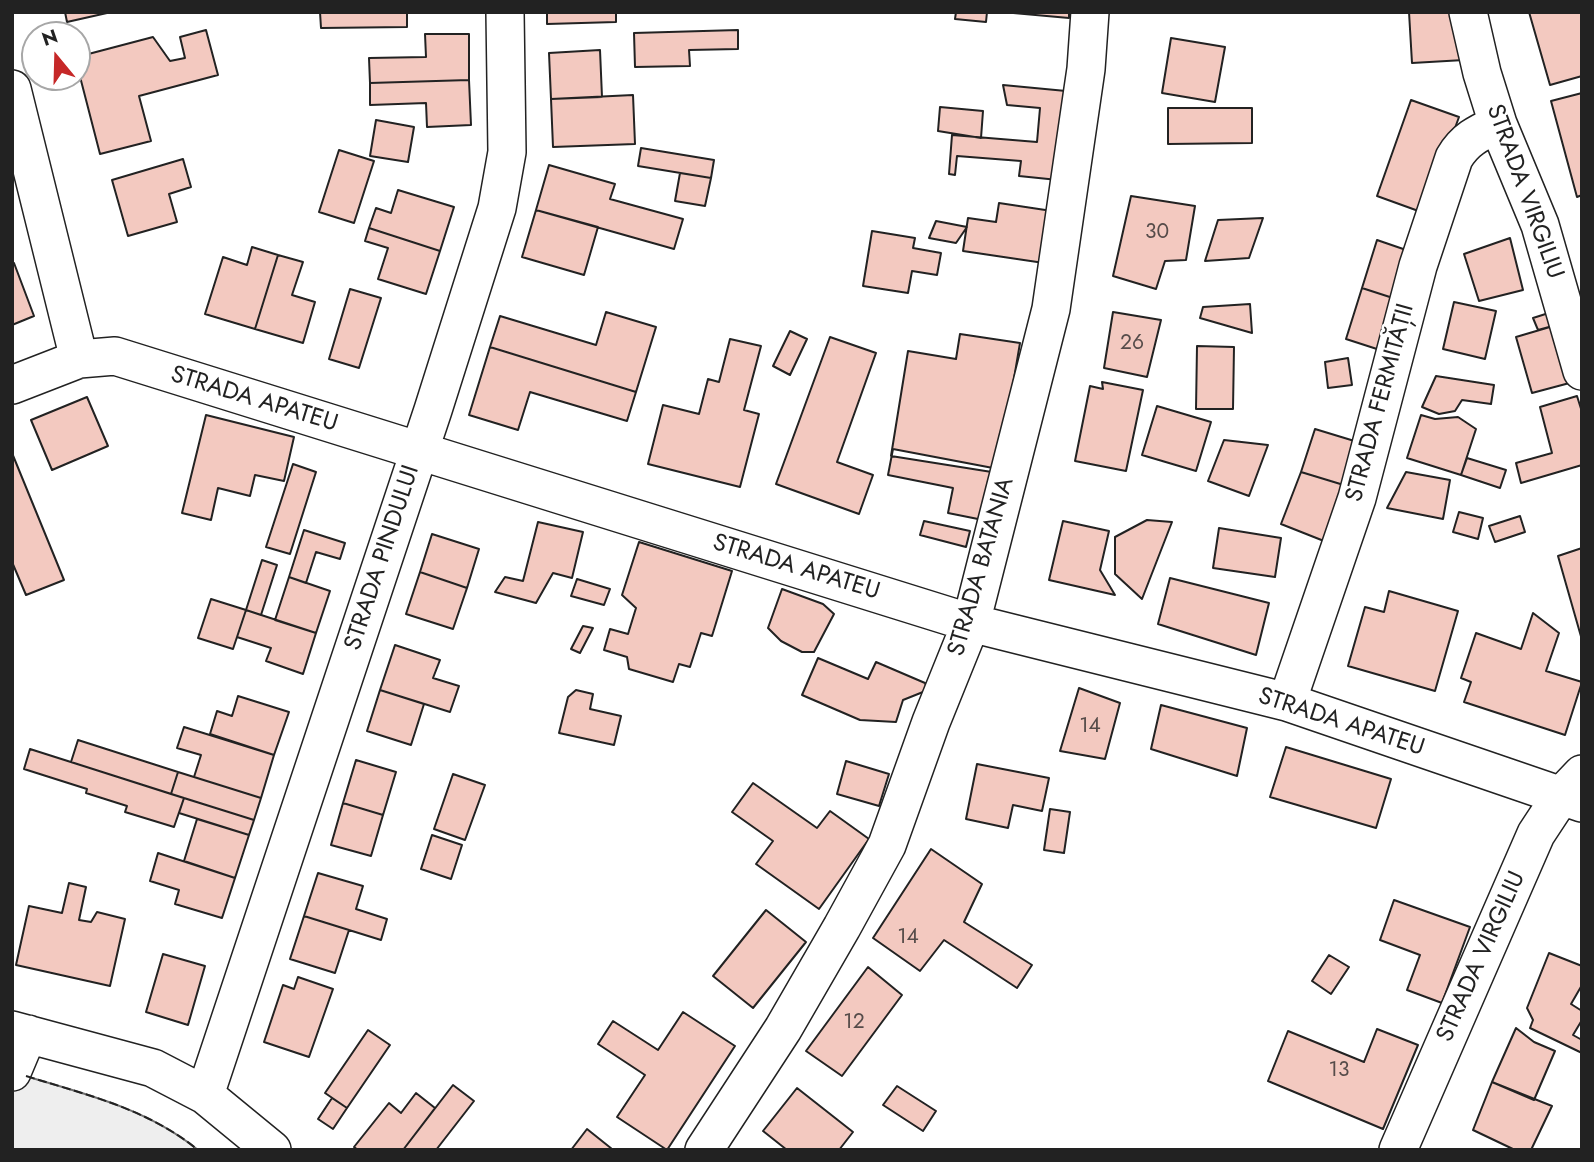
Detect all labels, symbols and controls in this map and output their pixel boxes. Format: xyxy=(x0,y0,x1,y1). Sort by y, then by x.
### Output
north arrow xyxy=(21,21,91,91)
text: N xyxy=(38,22,61,53)
street label: STRADA VIRGILIU xyxy=(1479,101,1569,283)
house number: 30 xyxy=(1145,220,1169,246)
street label: STRADA FERMITĂȚII xyxy=(1341,301,1421,505)
house number: 26 xyxy=(1120,331,1144,357)
street label: STRADA APATEU xyxy=(167,361,341,439)
street label: STRADA PINDULUI xyxy=(339,462,427,654)
street label: STRADA BATANIA xyxy=(943,474,1021,660)
street label: STRADA APATEU xyxy=(709,529,883,607)
street label: STRADA APATEU xyxy=(1254,683,1428,763)
house number: 14 xyxy=(1079,714,1101,740)
street label: STRADA VIRGILIU xyxy=(1432,867,1532,1047)
house number: 14 xyxy=(897,925,919,951)
house number: 12 xyxy=(843,1010,865,1036)
house number: 13 xyxy=(1329,1058,1349,1084)

